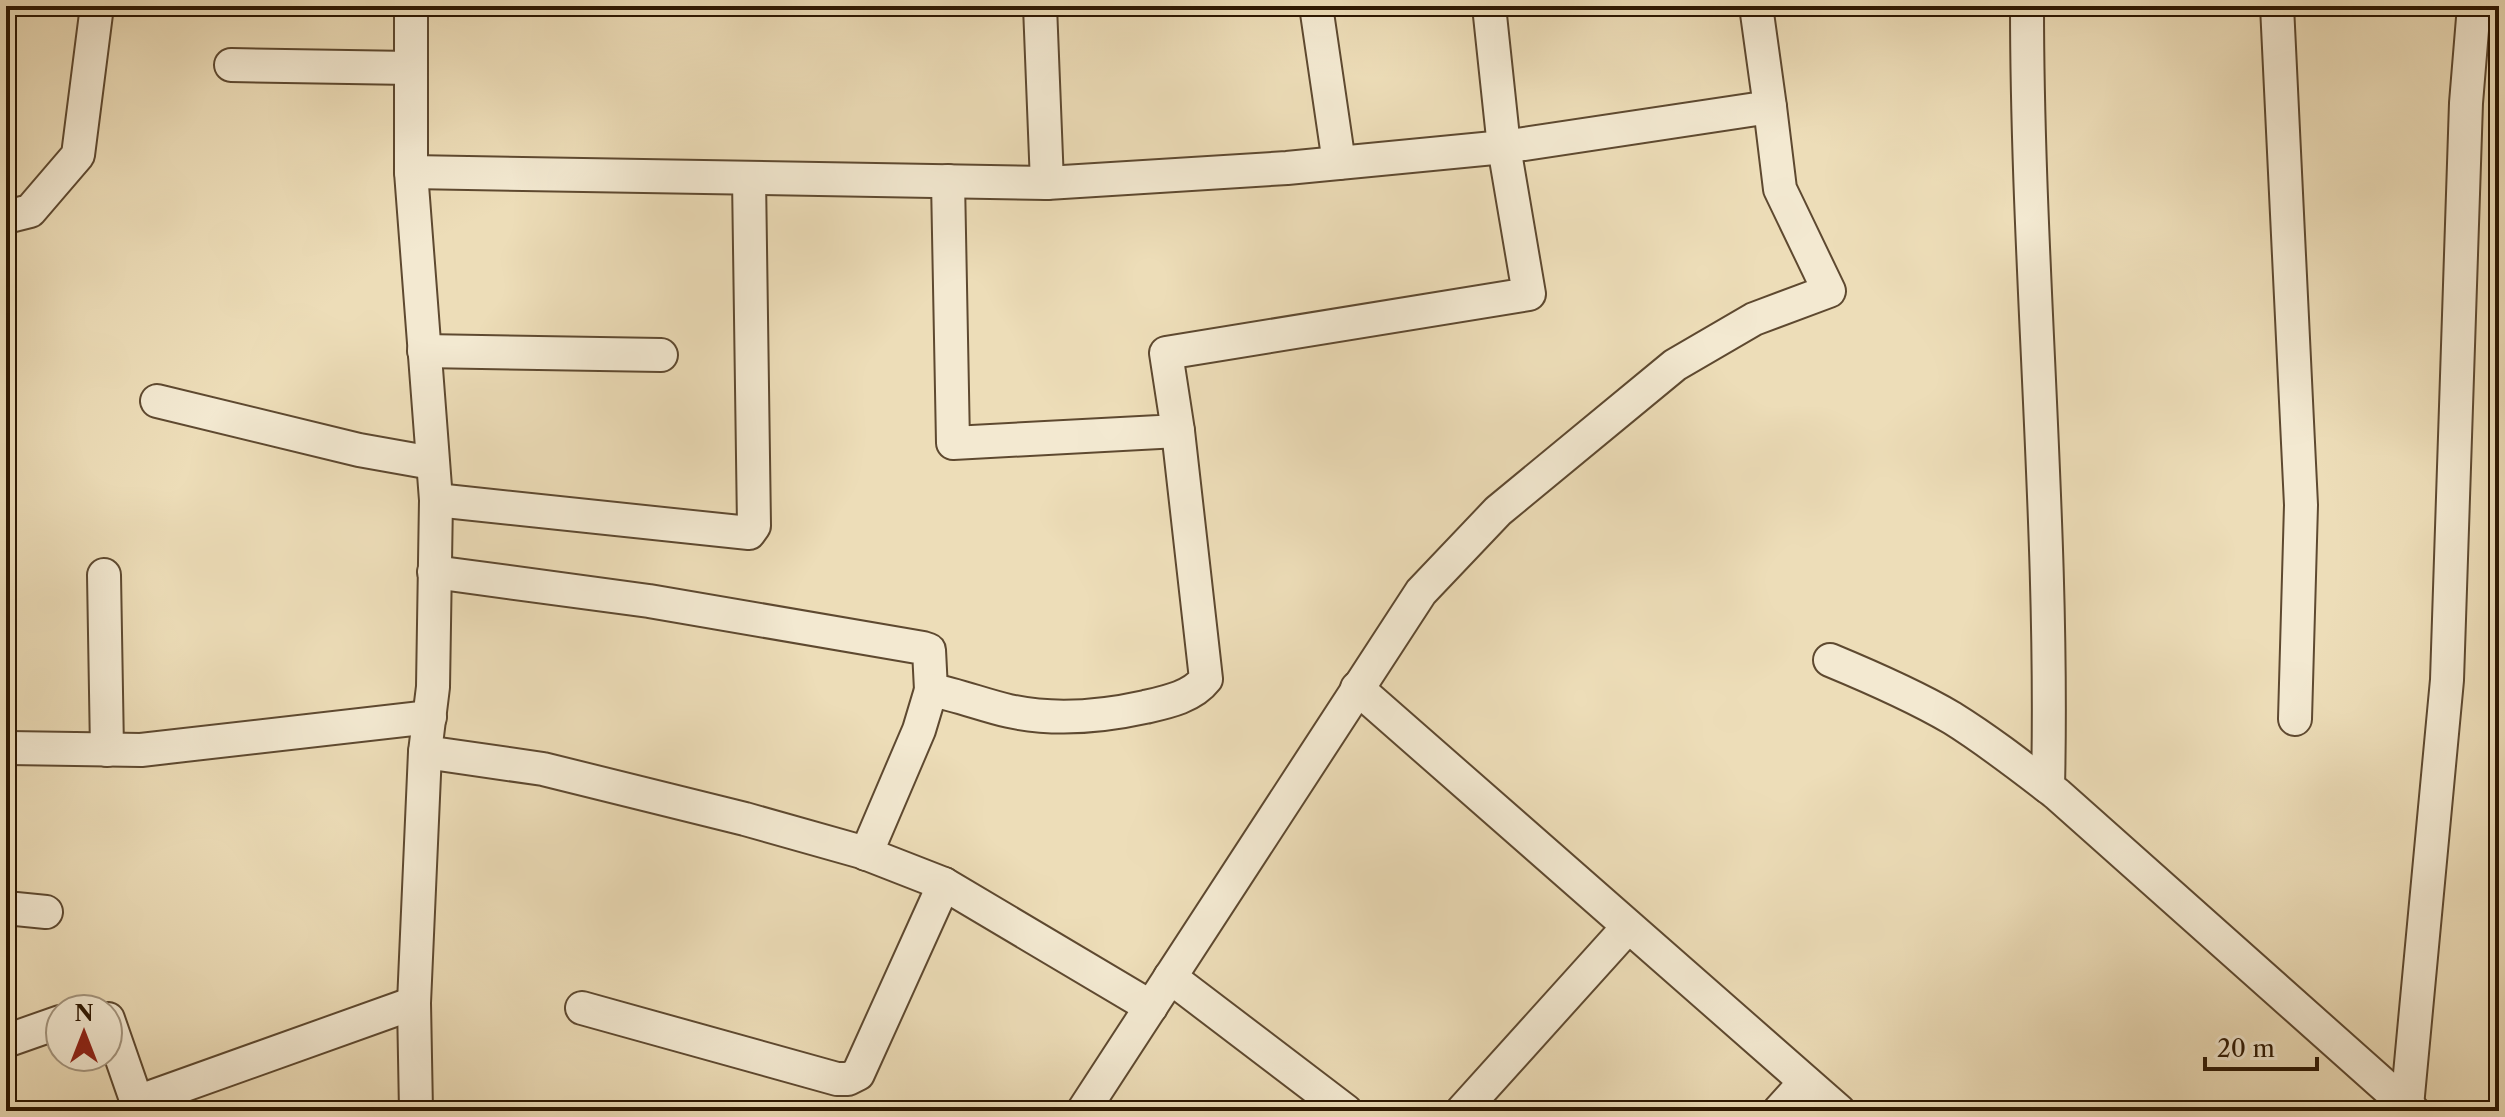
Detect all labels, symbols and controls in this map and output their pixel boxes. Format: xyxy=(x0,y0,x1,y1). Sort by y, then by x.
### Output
north arrow xyxy=(44,993,124,1073)
text: N xyxy=(74,1000,94,1027)
scale bar xyxy=(2205,1021,2317,1071)
text: 20 m xyxy=(2217,1034,2275,1063)

